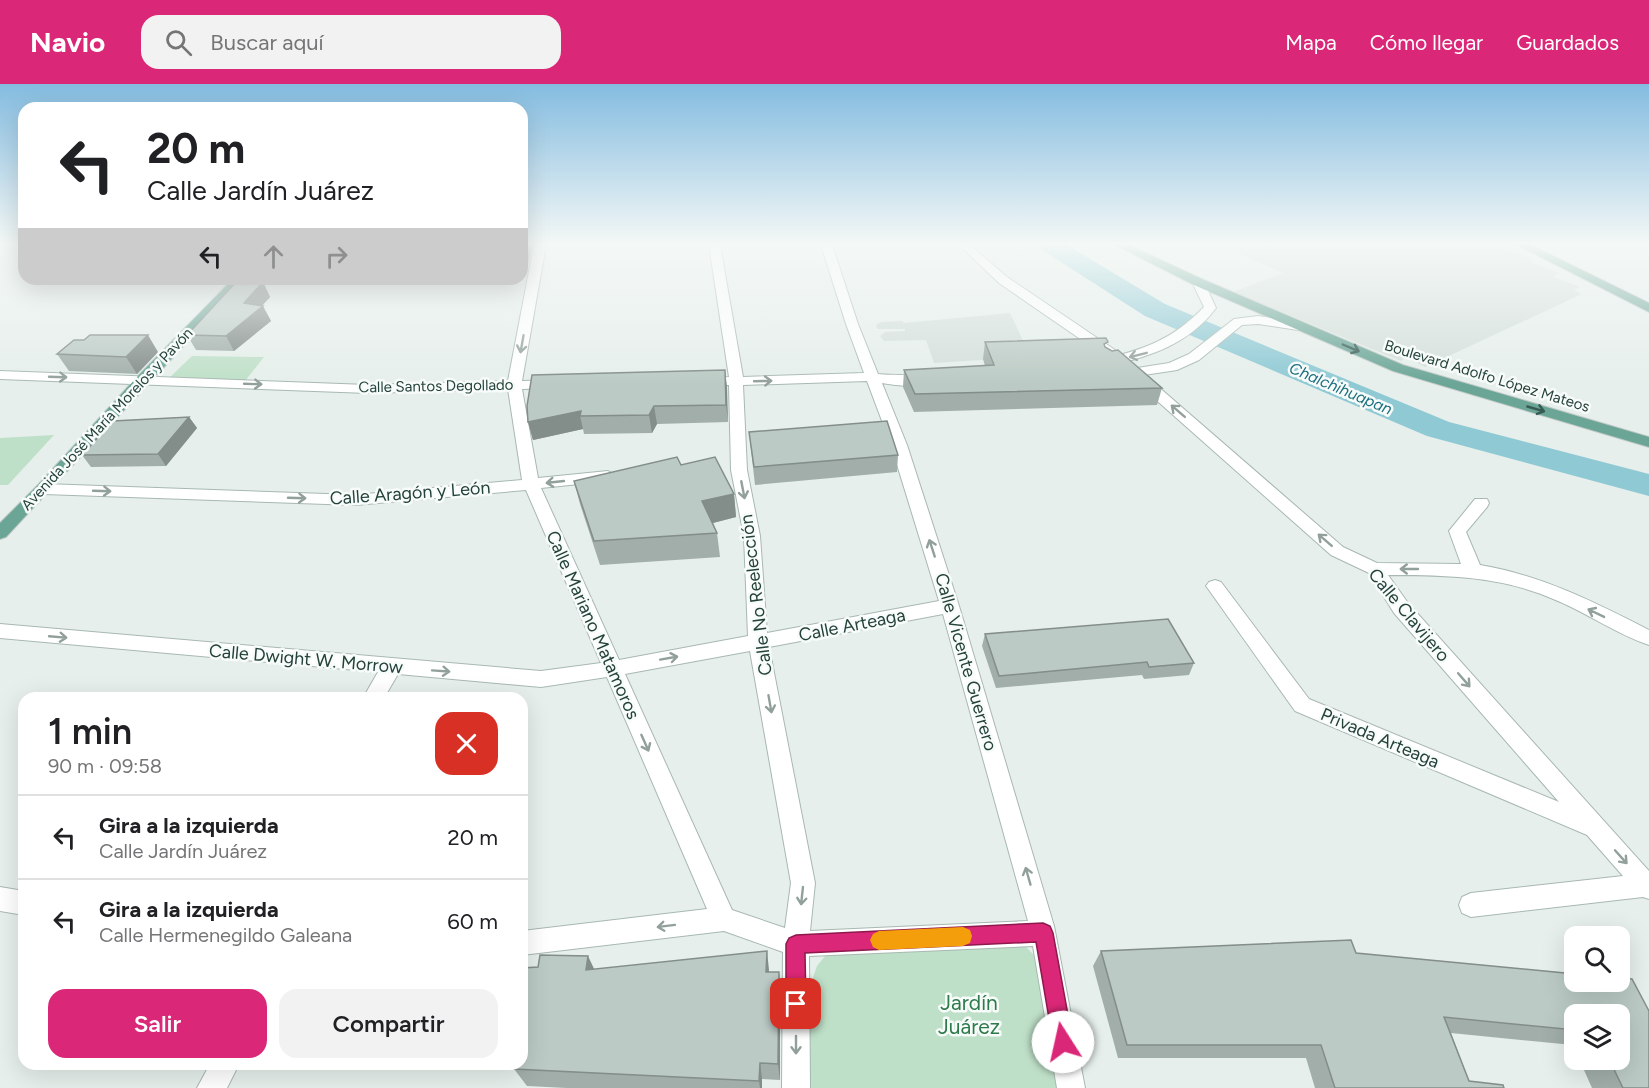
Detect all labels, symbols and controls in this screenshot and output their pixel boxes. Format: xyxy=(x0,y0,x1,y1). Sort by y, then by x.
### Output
search box xyxy=(141,15,561,69)
text: Navio xyxy=(30,25,105,59)
icon: search xyxy=(162,26,195,59)
text: Buscar aquí xyxy=(210,29,324,56)
text: Mapa xyxy=(1285,30,1337,55)
text: Cómo llegar xyxy=(1370,30,1483,55)
text: Guardados xyxy=(1516,30,1619,55)
text: 20 m xyxy=(147,123,245,174)
icon: left xyxy=(48,126,126,204)
text: Calle Jardín Juárez xyxy=(147,174,374,207)
icon: left xyxy=(194,240,227,273)
icon: ahead xyxy=(257,240,290,273)
icon: right xyxy=(320,240,353,273)
street label: Avenida José María Morelos y Pavón xyxy=(18,324,196,514)
one-way arrow xyxy=(516,333,527,353)
street label: Boulevard Adolfo López Mateos xyxy=(1382,336,1592,416)
one-way arrow xyxy=(1342,343,1360,355)
one-way arrow xyxy=(1129,349,1148,361)
water label: Chalchihuapan xyxy=(1287,358,1395,419)
one-way arrow xyxy=(48,371,68,383)
one-way arrow xyxy=(753,375,773,386)
street label: Calle Santos Degollado xyxy=(358,376,514,396)
one-way arrow xyxy=(243,378,263,390)
one-way arrow xyxy=(1171,404,1186,418)
one-way arrow xyxy=(1526,404,1545,416)
street label: Calle Aragón y León xyxy=(329,476,491,510)
one-way arrow xyxy=(545,477,565,488)
one-way arrow xyxy=(737,480,749,499)
one-way arrow xyxy=(92,486,112,497)
one-way arrow xyxy=(287,493,307,504)
street label: Calle No Reelección xyxy=(735,513,777,677)
street label: Calle Mariano Matamoros xyxy=(541,527,645,723)
one-way arrow xyxy=(1317,534,1333,548)
one-way arrow xyxy=(926,539,937,558)
one-way arrow xyxy=(1400,563,1420,575)
street label: Calle Clavijero xyxy=(1364,564,1454,666)
street label: Calle Vicente Guerrero xyxy=(930,571,1002,753)
street label: Calle Arteaga xyxy=(797,604,907,646)
one-way arrow xyxy=(1588,606,1606,618)
one-way arrow xyxy=(48,631,68,642)
street label: Calle Dwight W. Morrow xyxy=(208,640,404,678)
one-way arrow xyxy=(659,652,679,663)
one-way arrow xyxy=(430,666,450,677)
one-way arrow xyxy=(1457,672,1471,687)
one-way arrow xyxy=(765,693,776,713)
street label: Privada Arteaga xyxy=(1317,703,1443,773)
text: 1 min xyxy=(48,710,132,753)
button: close xyxy=(435,712,498,775)
one-way arrow xyxy=(640,734,652,752)
text: 90 m · 09:58 xyxy=(48,754,162,778)
text: Gira a la izquierda xyxy=(99,812,279,839)
icon: left xyxy=(48,821,81,854)
text: 20 m xyxy=(447,824,498,851)
text: Calle Jardín Juárez xyxy=(99,839,267,863)
one-way arrow xyxy=(1614,849,1628,864)
one-way arrow xyxy=(1022,867,1033,886)
one-way arrow xyxy=(796,885,807,905)
text: Gira a la izquierda xyxy=(99,896,279,923)
icon: left xyxy=(48,905,81,938)
text: 60 m xyxy=(447,908,498,935)
one-way arrow xyxy=(656,920,676,931)
text: Calle Hermenegildo Galeana xyxy=(99,923,352,947)
map controls xyxy=(1564,926,1630,1070)
button: search xyxy=(1564,926,1630,992)
pin xyxy=(770,978,821,1029)
icon: arrive xyxy=(779,987,812,1020)
button: Salir xyxy=(48,989,267,1058)
button: Compartir xyxy=(279,989,498,1058)
park label: Jardín Juárez xyxy=(938,990,1000,1039)
button: layers xyxy=(1564,1004,1630,1070)
position arrow xyxy=(1031,1010,1095,1074)
one-way arrow xyxy=(790,1034,802,1054)

